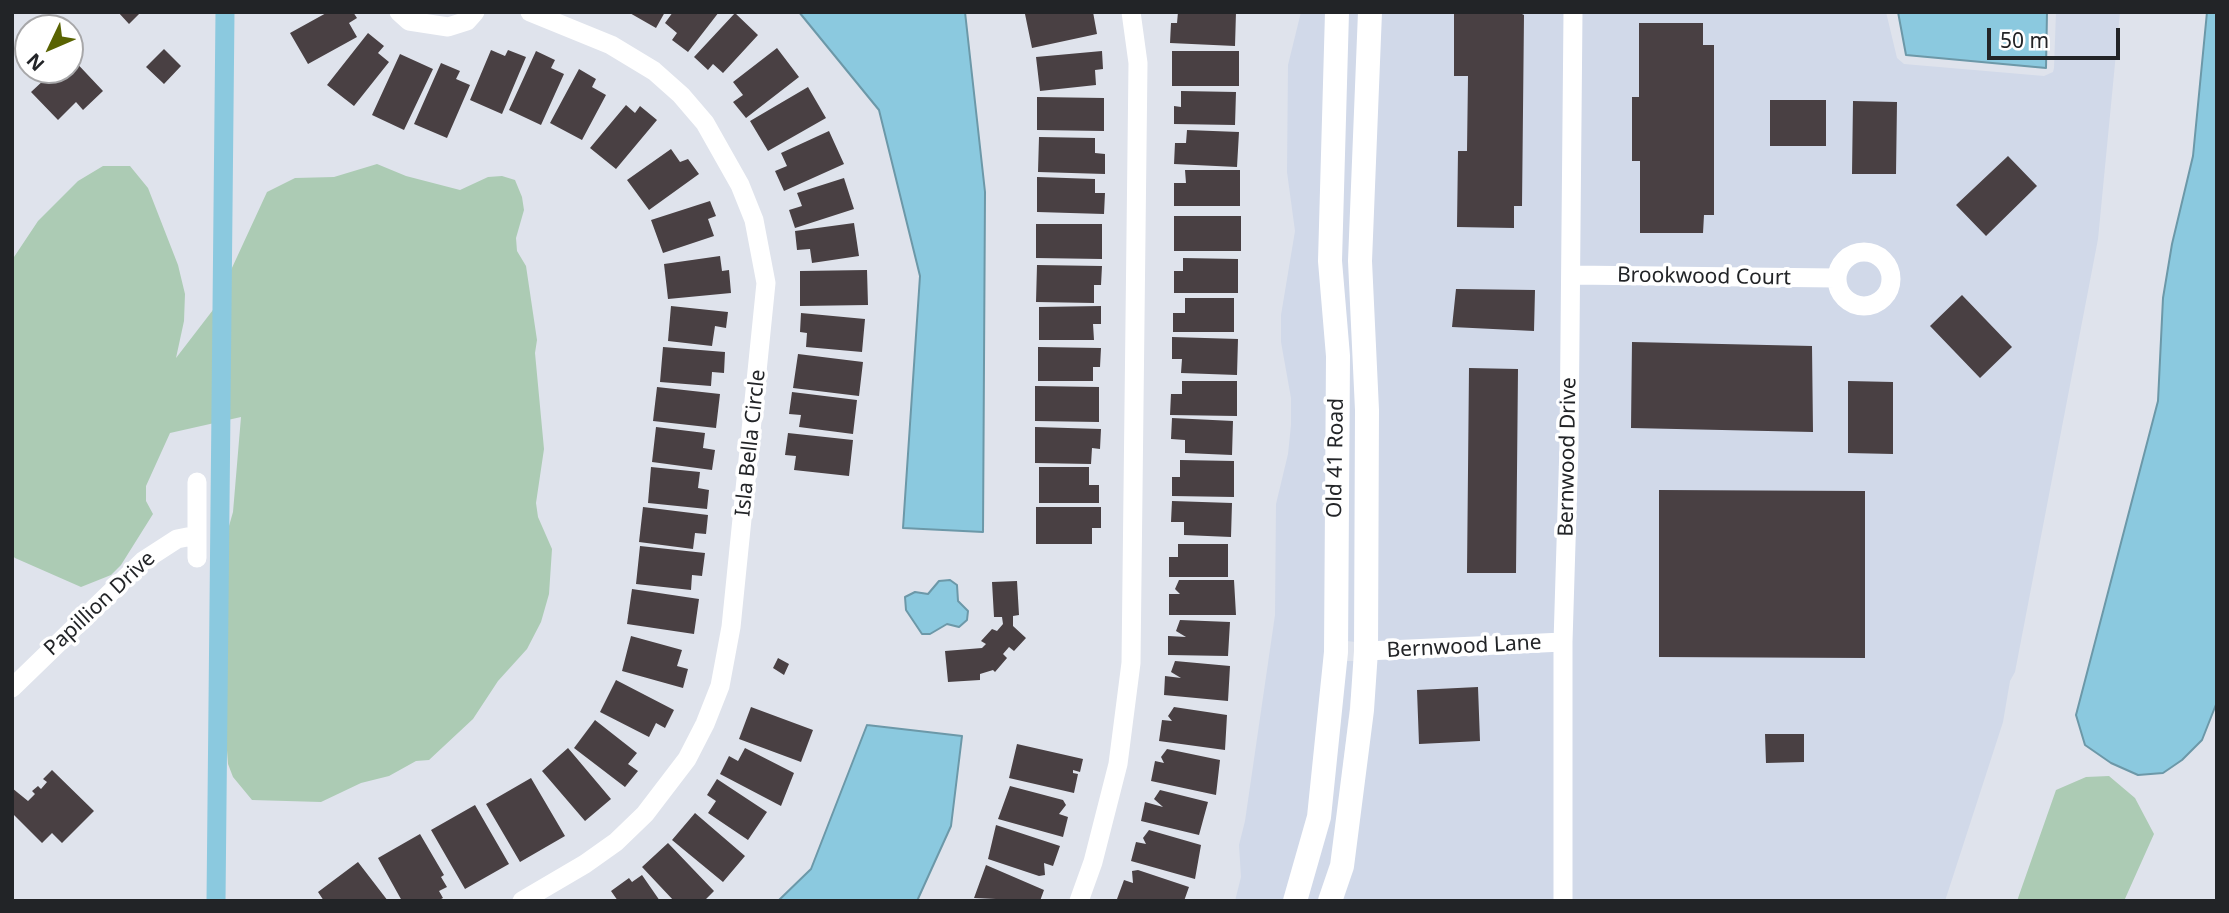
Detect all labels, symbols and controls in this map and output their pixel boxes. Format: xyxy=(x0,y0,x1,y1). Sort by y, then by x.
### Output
north arrow xyxy=(14,14,84,84)
scale bar xyxy=(1991,14,2124,58)
text: 50 m xyxy=(2000,26,2049,54)
text: N xyxy=(21,48,50,77)
street label: Brookwood Court xyxy=(1617,263,1791,291)
street label: Isla Bella Circle xyxy=(731,368,771,518)
street label: Bernwood Drive xyxy=(1554,377,1582,537)
street label: Old 41 Road xyxy=(1322,398,1350,518)
street label: Papillion Drive xyxy=(39,546,161,662)
street label: Bernwood Lane xyxy=(1386,630,1542,664)

